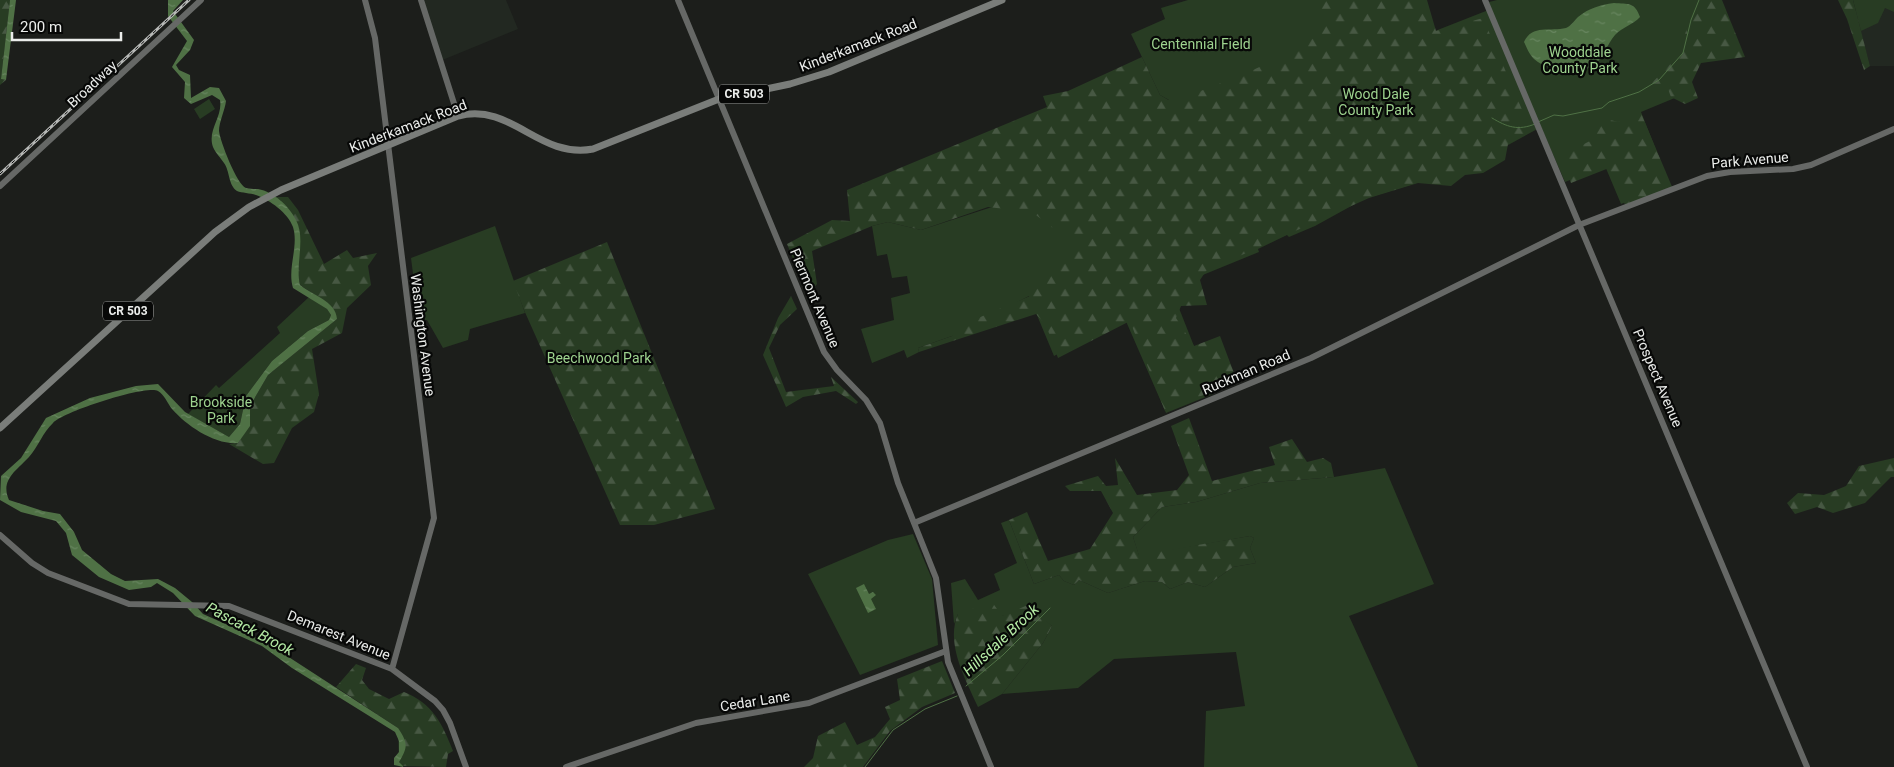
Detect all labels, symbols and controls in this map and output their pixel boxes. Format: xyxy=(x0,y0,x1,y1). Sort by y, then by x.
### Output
scale bar xyxy=(12,10,121,42)
street label: Kinderkamack Road xyxy=(797,15,919,75)
text: 200 m xyxy=(20,18,62,36)
park label: Centennial Field xyxy=(1151,36,1251,52)
park label: Wooddale County Park xyxy=(1542,44,1619,76)
street label: Broadway xyxy=(64,57,120,111)
road number: CR 503 xyxy=(719,85,769,104)
park label: Wood Dale County Park xyxy=(1338,86,1415,118)
street label: Kinderkamack Road xyxy=(347,96,469,156)
street label: Park Avenue xyxy=(1711,149,1789,171)
street label: Piermont Avenue xyxy=(787,246,843,350)
street label: Washington Avenue xyxy=(408,273,438,397)
road number: CR 503 xyxy=(103,302,153,321)
street label: Prospect Avenue xyxy=(1630,326,1686,430)
street label: Ruckman Road xyxy=(1200,346,1292,398)
park label: Beechwood Park xyxy=(547,350,652,366)
park label: Brookside Park xyxy=(190,394,252,426)
water label: Pascack Brook xyxy=(203,598,297,660)
water label: Hillsdale Brook xyxy=(959,600,1043,680)
street label: Demarest Avenue xyxy=(285,607,393,663)
street label: Cedar Lane xyxy=(719,688,791,714)

